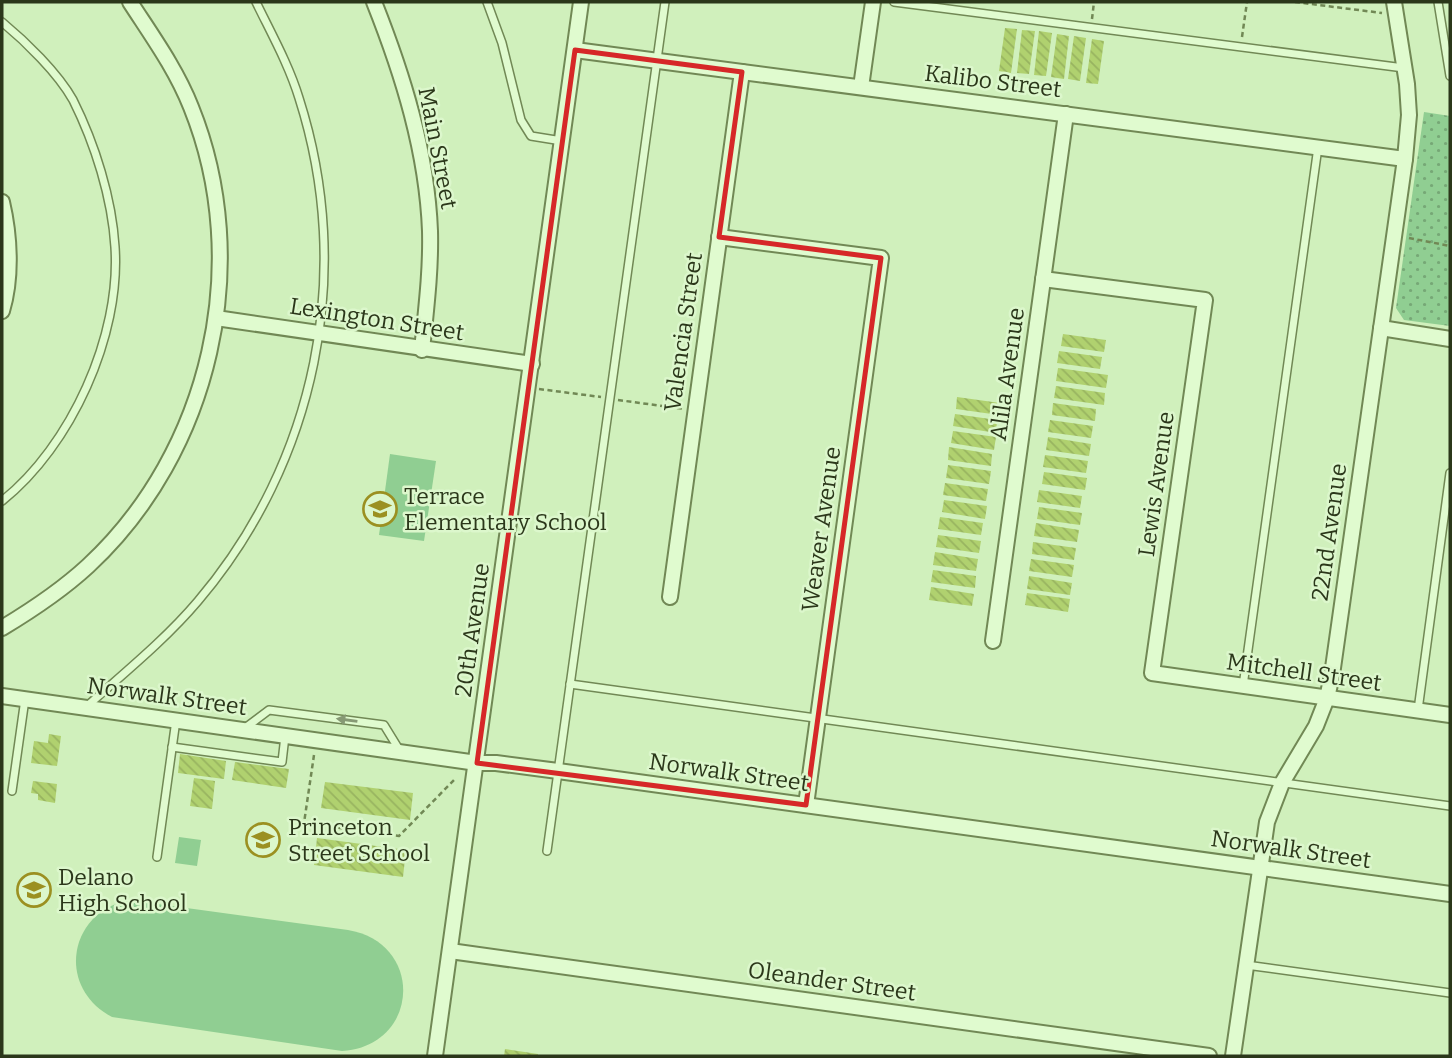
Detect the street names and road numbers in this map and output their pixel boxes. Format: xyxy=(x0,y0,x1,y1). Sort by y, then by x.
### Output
street label: Kalibo Street xyxy=(923,59,1063,103)
street label: Main Street xyxy=(412,85,464,211)
street label: Valencia Street xyxy=(658,251,708,413)
street label: Lexington Street xyxy=(288,291,466,347)
street label: Alila Avenue xyxy=(984,306,1030,442)
street label: Lewis Avenue xyxy=(1132,410,1180,558)
street label: Weaver Avenue xyxy=(796,445,846,613)
street label: 22nd Avenue xyxy=(1305,461,1353,603)
street label: 20th Avenue xyxy=(449,561,495,699)
street label: Mitchell Street xyxy=(1225,647,1383,697)
street label: Norwalk Street xyxy=(85,671,249,721)
street label: Norwalk Street xyxy=(647,747,811,797)
street label: Norwalk Street xyxy=(1209,824,1373,874)
street label: Oleander Street xyxy=(746,955,918,1007)

